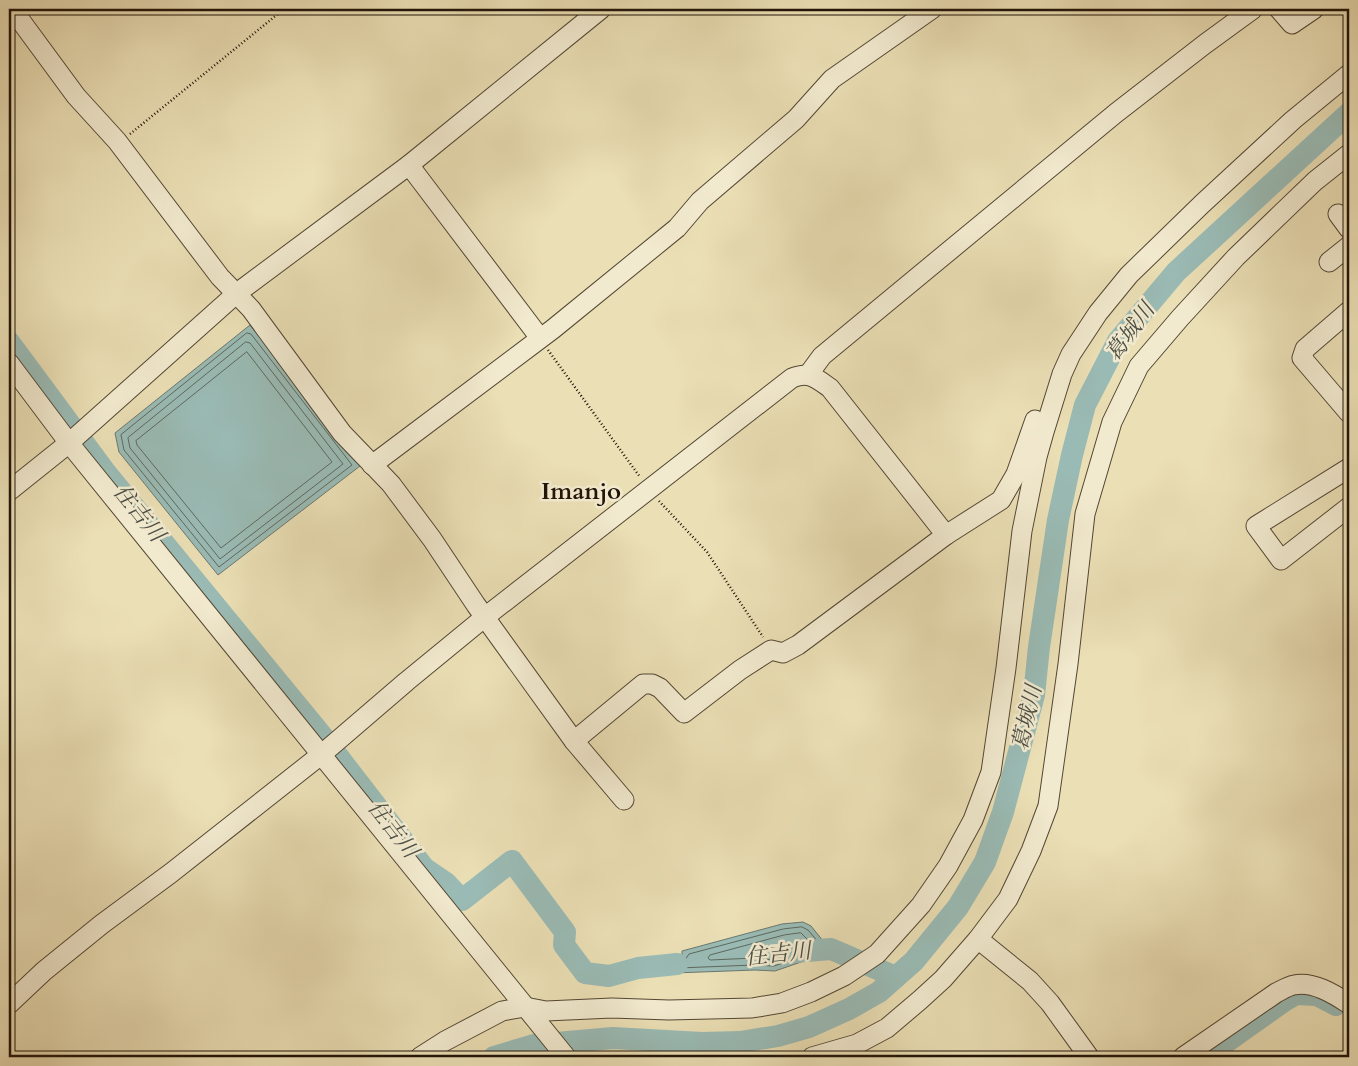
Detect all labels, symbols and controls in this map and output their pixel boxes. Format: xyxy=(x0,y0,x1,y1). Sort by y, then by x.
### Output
water label: 葛城川 xyxy=(1098,295,1163,368)
district label: Imanjo xyxy=(541,475,621,508)
water label: 住吉川 xyxy=(107,478,173,550)
water label: 葛城川 xyxy=(1005,681,1049,754)
water label: 住吉川 xyxy=(361,794,426,866)
water label: 住吉川 xyxy=(744,935,814,972)

